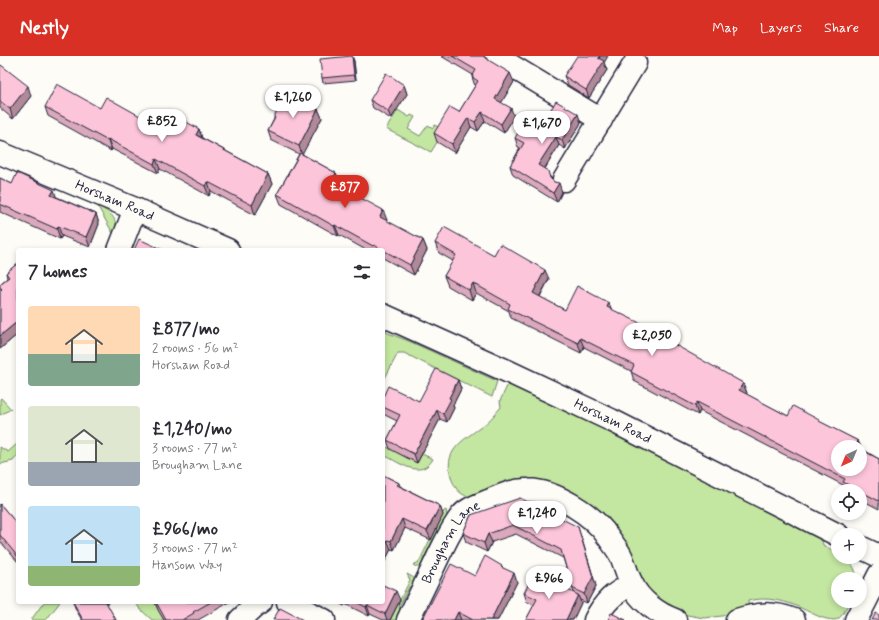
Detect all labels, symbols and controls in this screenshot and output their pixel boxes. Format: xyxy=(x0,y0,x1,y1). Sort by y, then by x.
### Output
text: Nestly xyxy=(20,16,69,41)
text: Map xyxy=(712,19,738,37)
text: Layers xyxy=(760,19,802,37)
text: Share xyxy=(824,19,859,37)
pin: £1,260 xyxy=(260,85,326,119)
text: £1,260 xyxy=(274,89,312,106)
pin: £852 xyxy=(138,109,186,143)
pin: £1,670 xyxy=(509,111,575,145)
text: £852 xyxy=(146,113,178,130)
text: £1,670 xyxy=(522,115,562,132)
pin: £877 xyxy=(321,175,369,209)
street label: Horsham Road xyxy=(72,176,157,225)
text: £877 xyxy=(330,179,360,196)
text: 7 homes xyxy=(28,261,87,283)
icon: filters xyxy=(351,261,373,283)
text: £877/mo xyxy=(152,318,220,340)
icon: home xyxy=(60,322,108,370)
pin: £2,050 xyxy=(619,323,685,357)
text: £2,050 xyxy=(632,327,672,344)
text: 2 rooms · 56 m² xyxy=(152,340,239,357)
text: Horsham Road xyxy=(152,357,230,374)
street label: Horsham Road xyxy=(571,395,654,448)
text: £1,240/mo xyxy=(152,418,232,440)
icon: home xyxy=(60,422,108,470)
text: 3 rooms · 77 m² xyxy=(152,440,238,457)
north arrow xyxy=(831,440,867,476)
map controls xyxy=(831,440,867,608)
text: Brougham Lane xyxy=(152,457,242,474)
button: locate xyxy=(831,484,867,520)
street label: Brougham Lane xyxy=(418,496,483,587)
pin: £1,240 xyxy=(504,501,570,535)
text: £1,240 xyxy=(517,505,557,522)
text: £966/mo xyxy=(152,518,218,540)
icon: home xyxy=(60,522,108,570)
button: + xyxy=(831,528,867,564)
text: 3 rooms · 77 m² xyxy=(152,540,238,557)
text: Hansom Way xyxy=(152,557,222,574)
pin: £966 xyxy=(525,566,573,600)
text: £966 xyxy=(535,570,563,587)
button: − xyxy=(831,572,867,608)

